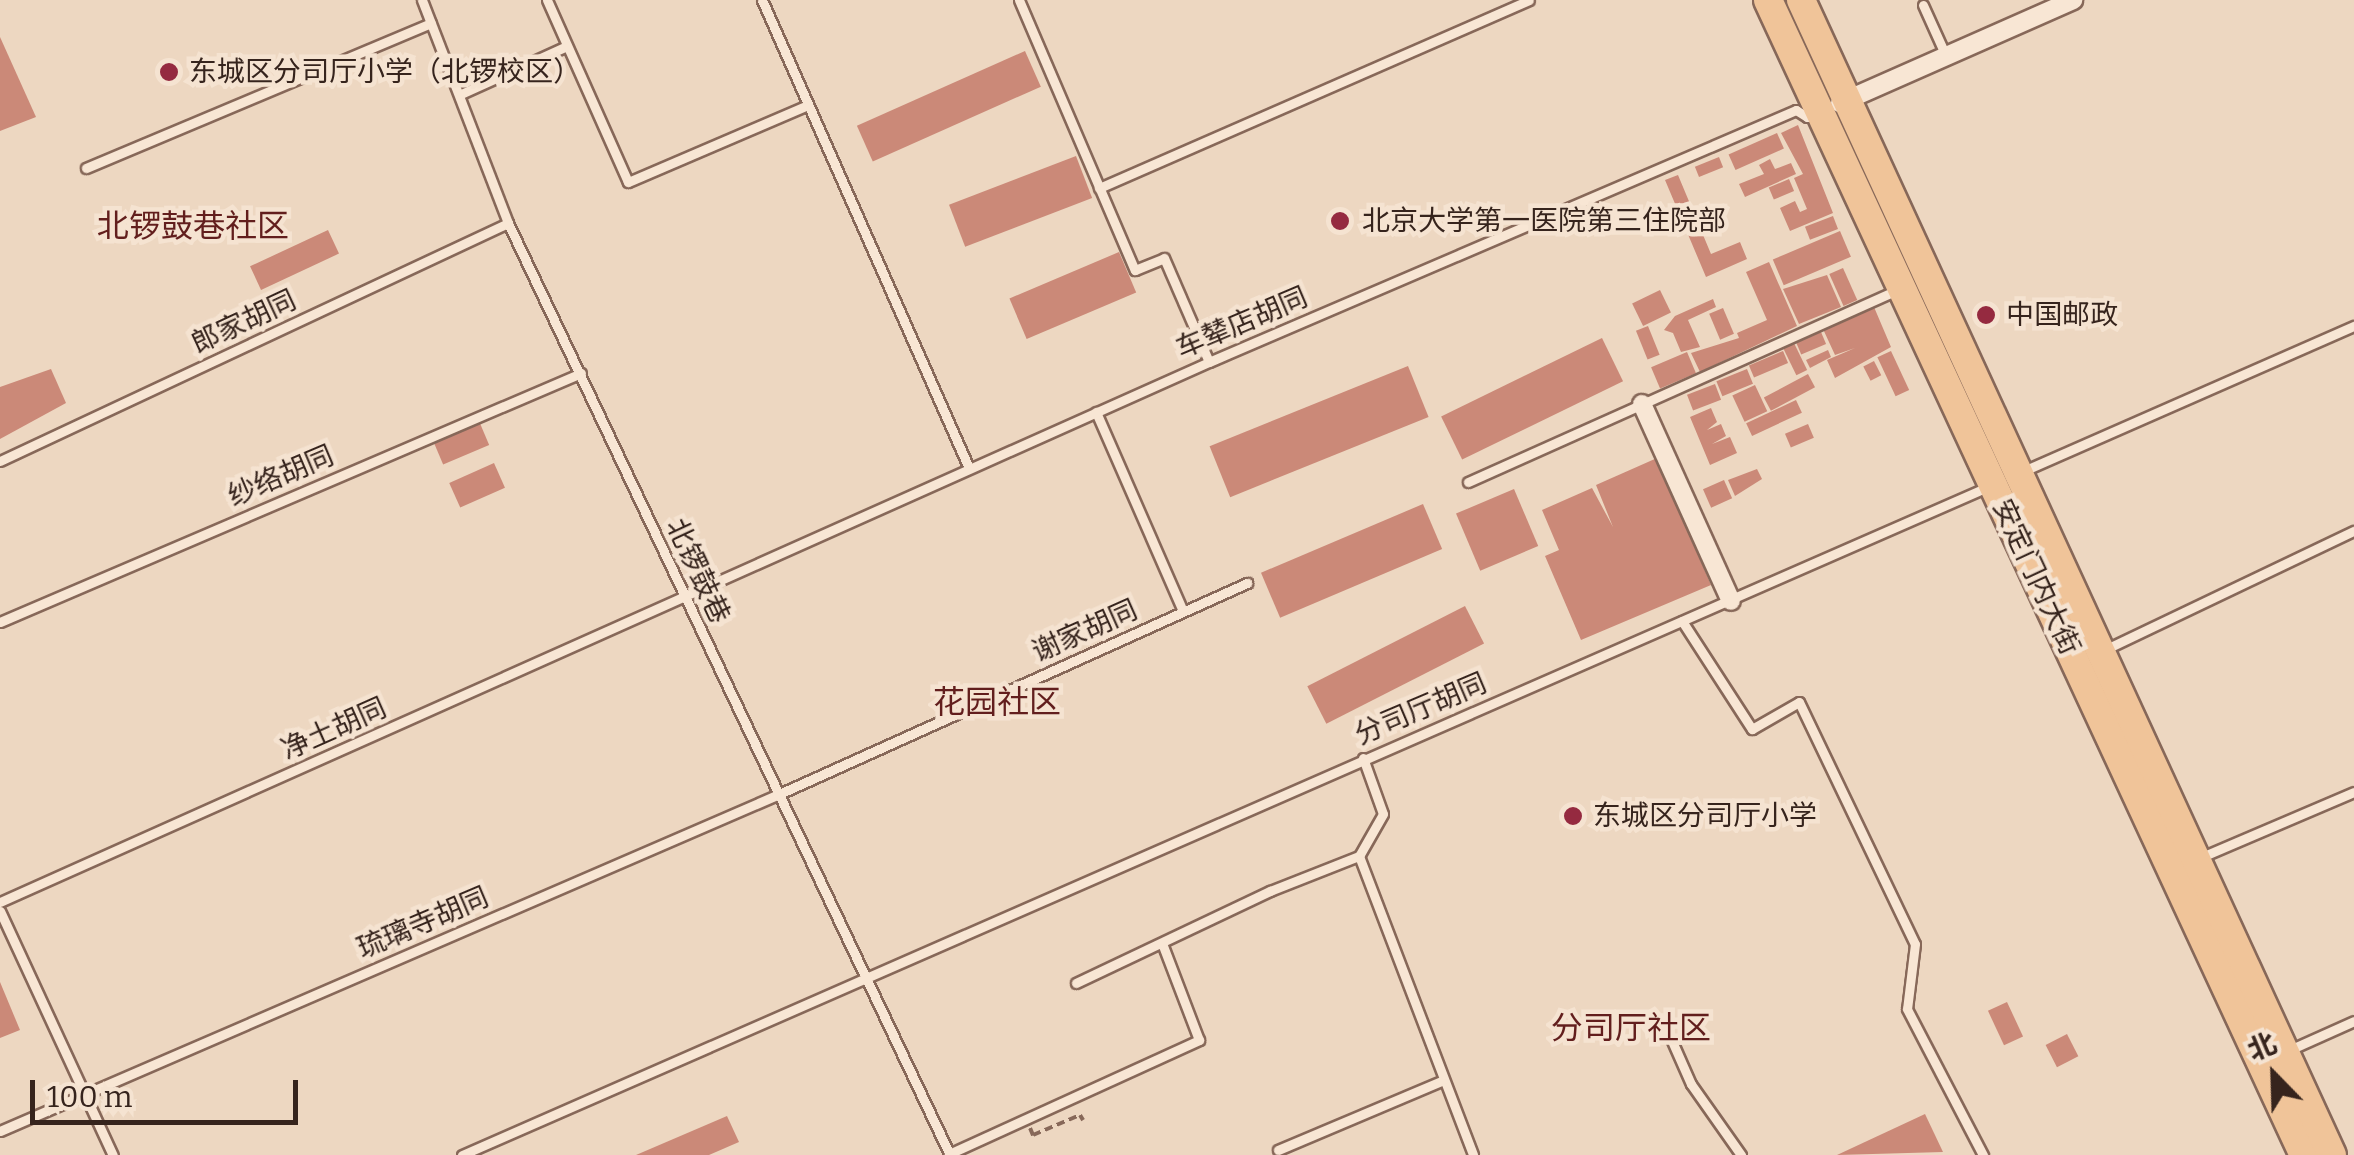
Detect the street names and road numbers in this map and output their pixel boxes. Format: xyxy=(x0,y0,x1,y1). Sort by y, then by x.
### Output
street label: 车辇店胡同 xyxy=(1171,280,1313,366)
street label: 郎家胡同 xyxy=(186,283,302,361)
street label: 纱络胡同 xyxy=(223,439,339,513)
street label: 安定门内大街 xyxy=(1985,494,2087,660)
street label: 北锣鼓巷 xyxy=(659,513,737,629)
street label: 谢家胡同 xyxy=(1027,593,1143,669)
street label: 分司厅胡同 xyxy=(1350,666,1492,752)
street label: 净土胡同 xyxy=(276,691,392,767)
street label: 琉璃寺胡同 xyxy=(352,880,494,966)

